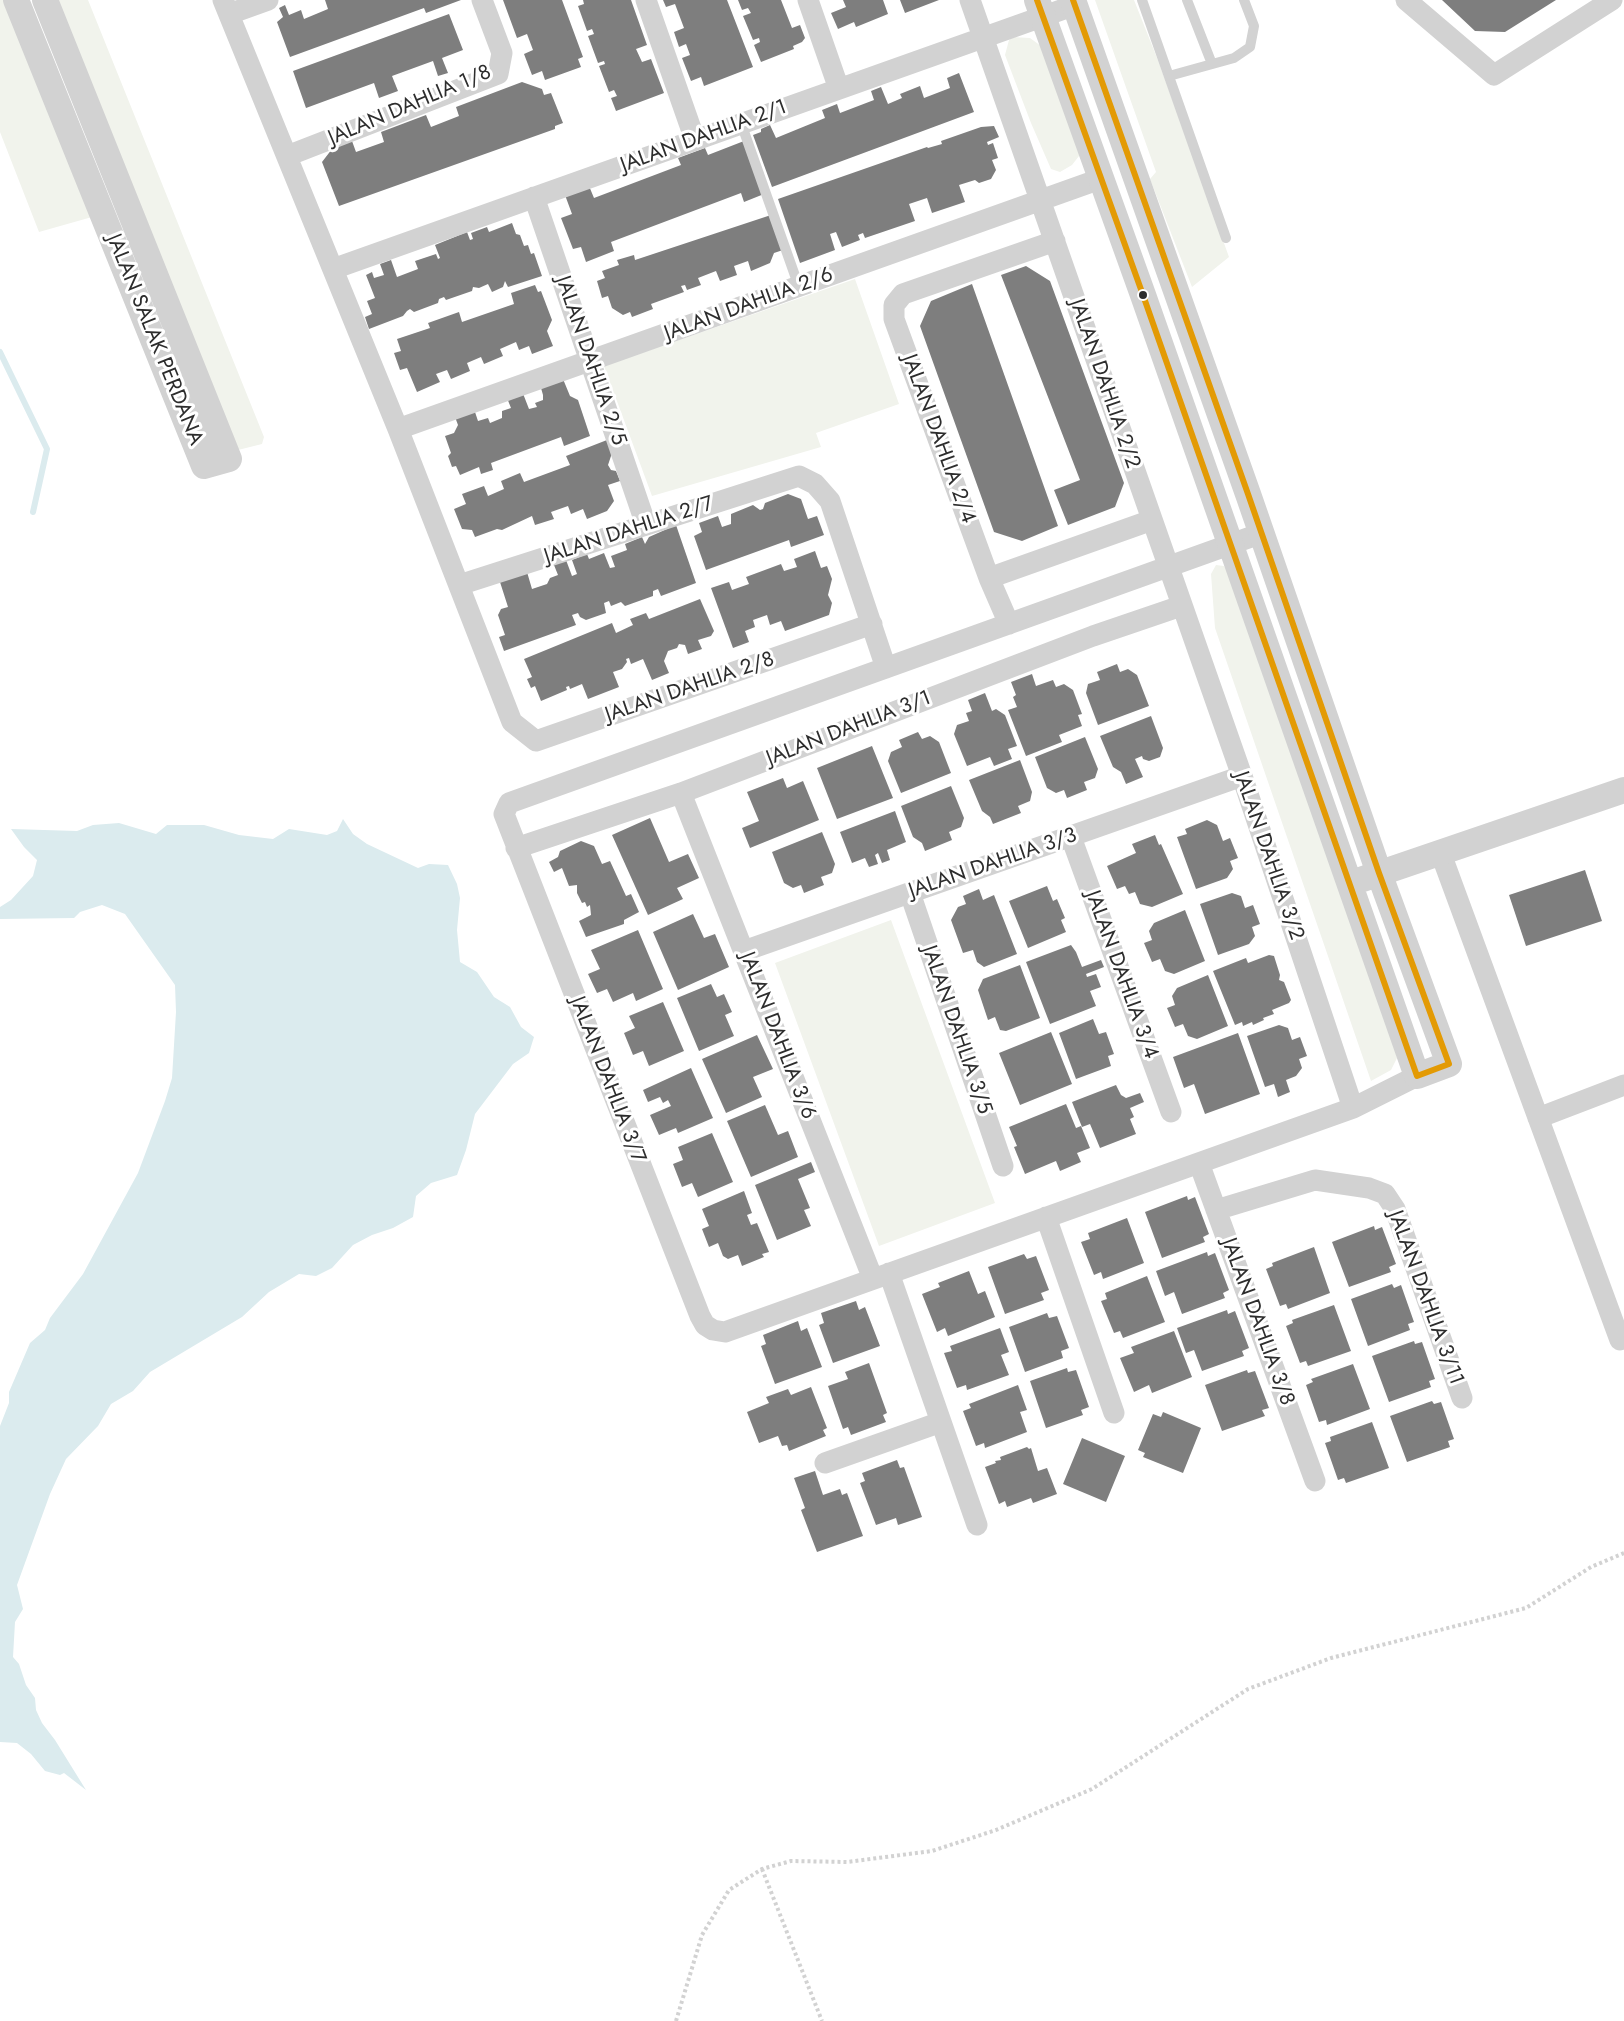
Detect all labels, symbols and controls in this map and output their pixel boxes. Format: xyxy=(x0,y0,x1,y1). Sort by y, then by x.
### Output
street label: JALAN DAHLIA 1/8 xyxy=(325,60,495,152)
street label: JALAN DAHLIA 2/1 xyxy=(618,95,790,179)
street label: JALAN SALAK PERDANA xyxy=(100,231,208,449)
street label: JALAN DAHLIA 2/6 xyxy=(661,263,837,347)
street label: JALAN DAHLIA 2/5 xyxy=(549,273,631,449)
unlabelled marker xyxy=(1137,289,1149,301)
street label: JALAN DAHLIA 2/2 xyxy=(1063,296,1145,472)
street label: JALAN DAHLIA 2/4 xyxy=(896,351,980,527)
street label: JALAN DAHLIA 2/7 xyxy=(541,492,717,570)
street label: JALAN DAHLIA 2/8 xyxy=(602,647,778,729)
street label: JALAN DAHLIA 3/1 xyxy=(763,686,935,772)
street label: JALAN DAHLIA 3/2 xyxy=(1227,768,1309,944)
street label: JALAN DAHLIA 3/3 xyxy=(906,823,1080,905)
street label: JALAN DAHLIA 3/4 xyxy=(1079,888,1163,1062)
street label: JALAN DAHLIA 3/5 xyxy=(915,942,997,1118)
street label: JALAN DAHLIA 3/6 xyxy=(734,949,820,1123)
street label: JALAN DAHLIA 3/7 xyxy=(564,993,650,1167)
street label: JALAN DAHLIA 3/11 xyxy=(1382,1207,1468,1389)
street label: JALAN DAHLIA 3/8 xyxy=(1215,1235,1299,1409)

